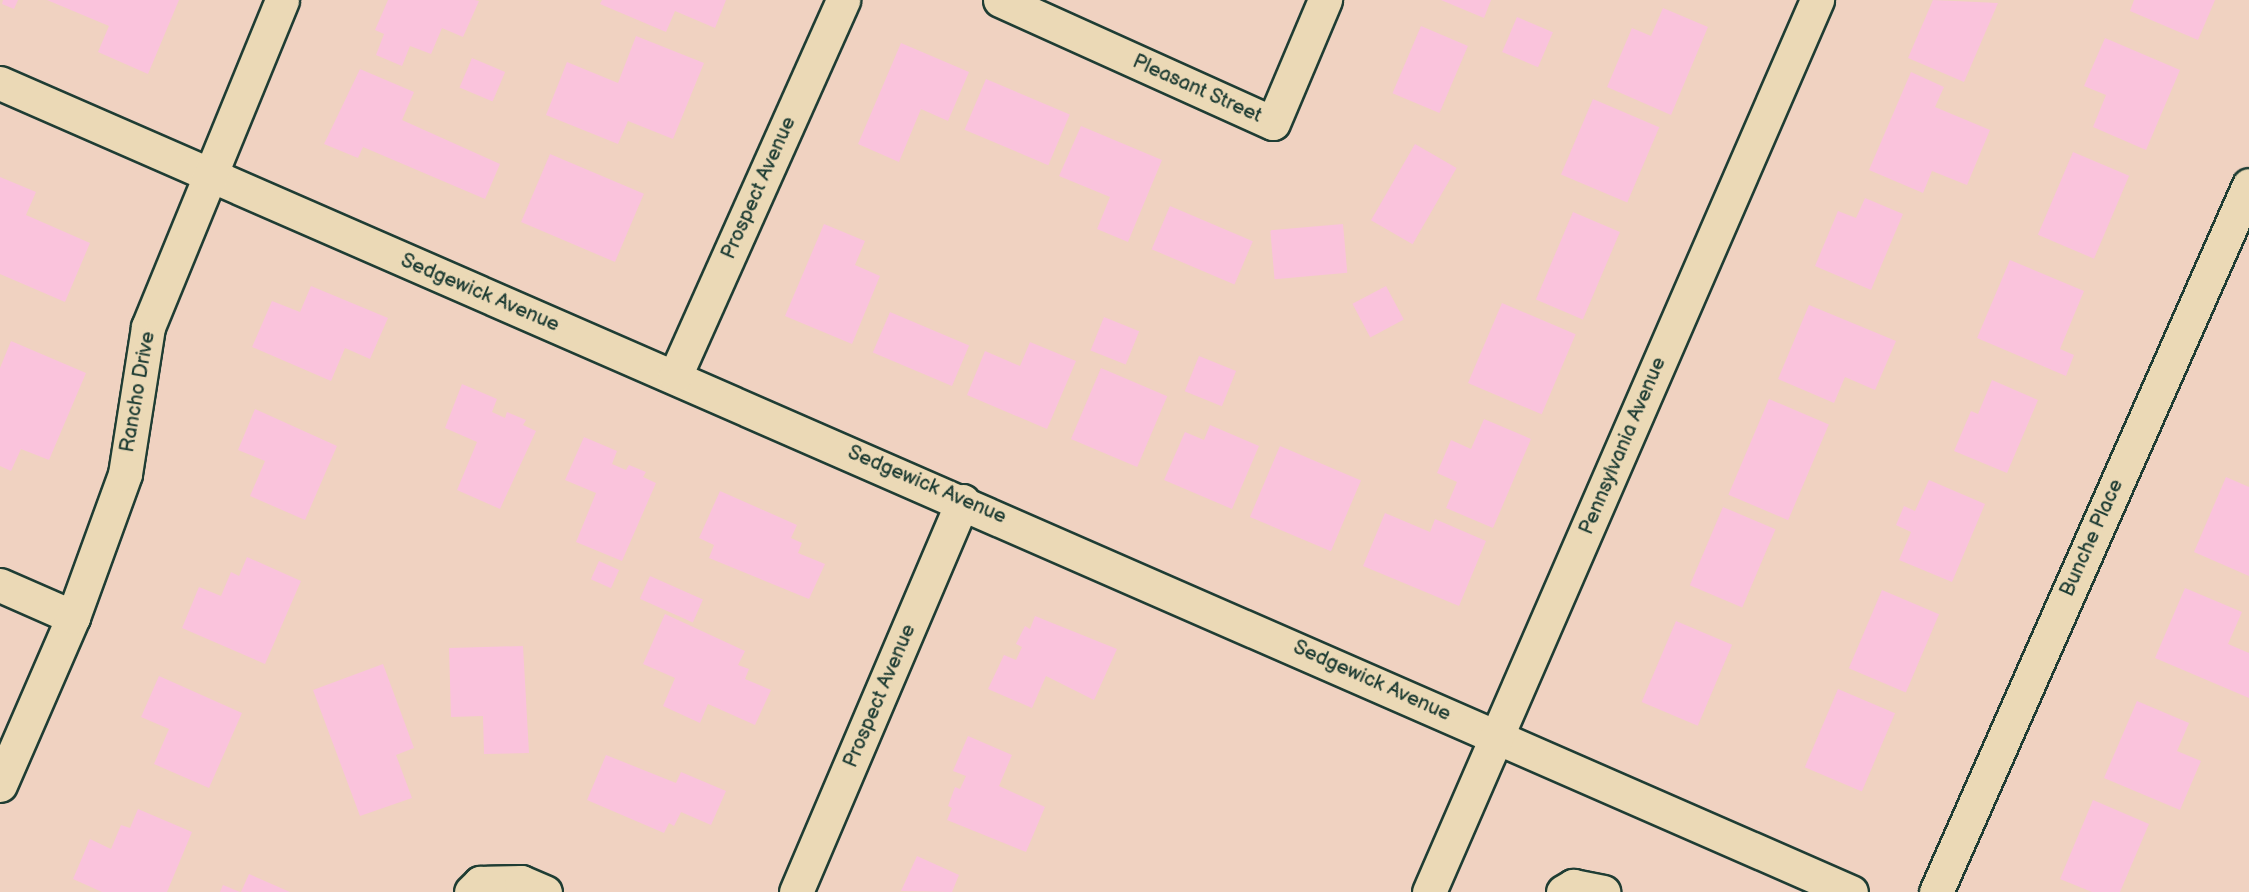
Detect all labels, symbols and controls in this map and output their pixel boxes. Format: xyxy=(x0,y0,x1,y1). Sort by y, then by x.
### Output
street label: Pleasant Street xyxy=(1129,50,1265,128)
street label: Prospect Avenue xyxy=(717,113,801,263)
street label: Sedgewick Avenue xyxy=(397,249,563,337)
street label: Rancho Drive xyxy=(116,330,160,454)
street label: Pennsylvania Avenue xyxy=(1575,354,1671,538)
street label: Sedgewick Avenue xyxy=(844,441,1010,529)
street label: Bunche Place xyxy=(2055,476,2129,600)
street label: Prospect Avenue xyxy=(839,621,921,771)
street label: Sedgewick Avenue xyxy=(1290,635,1454,727)

